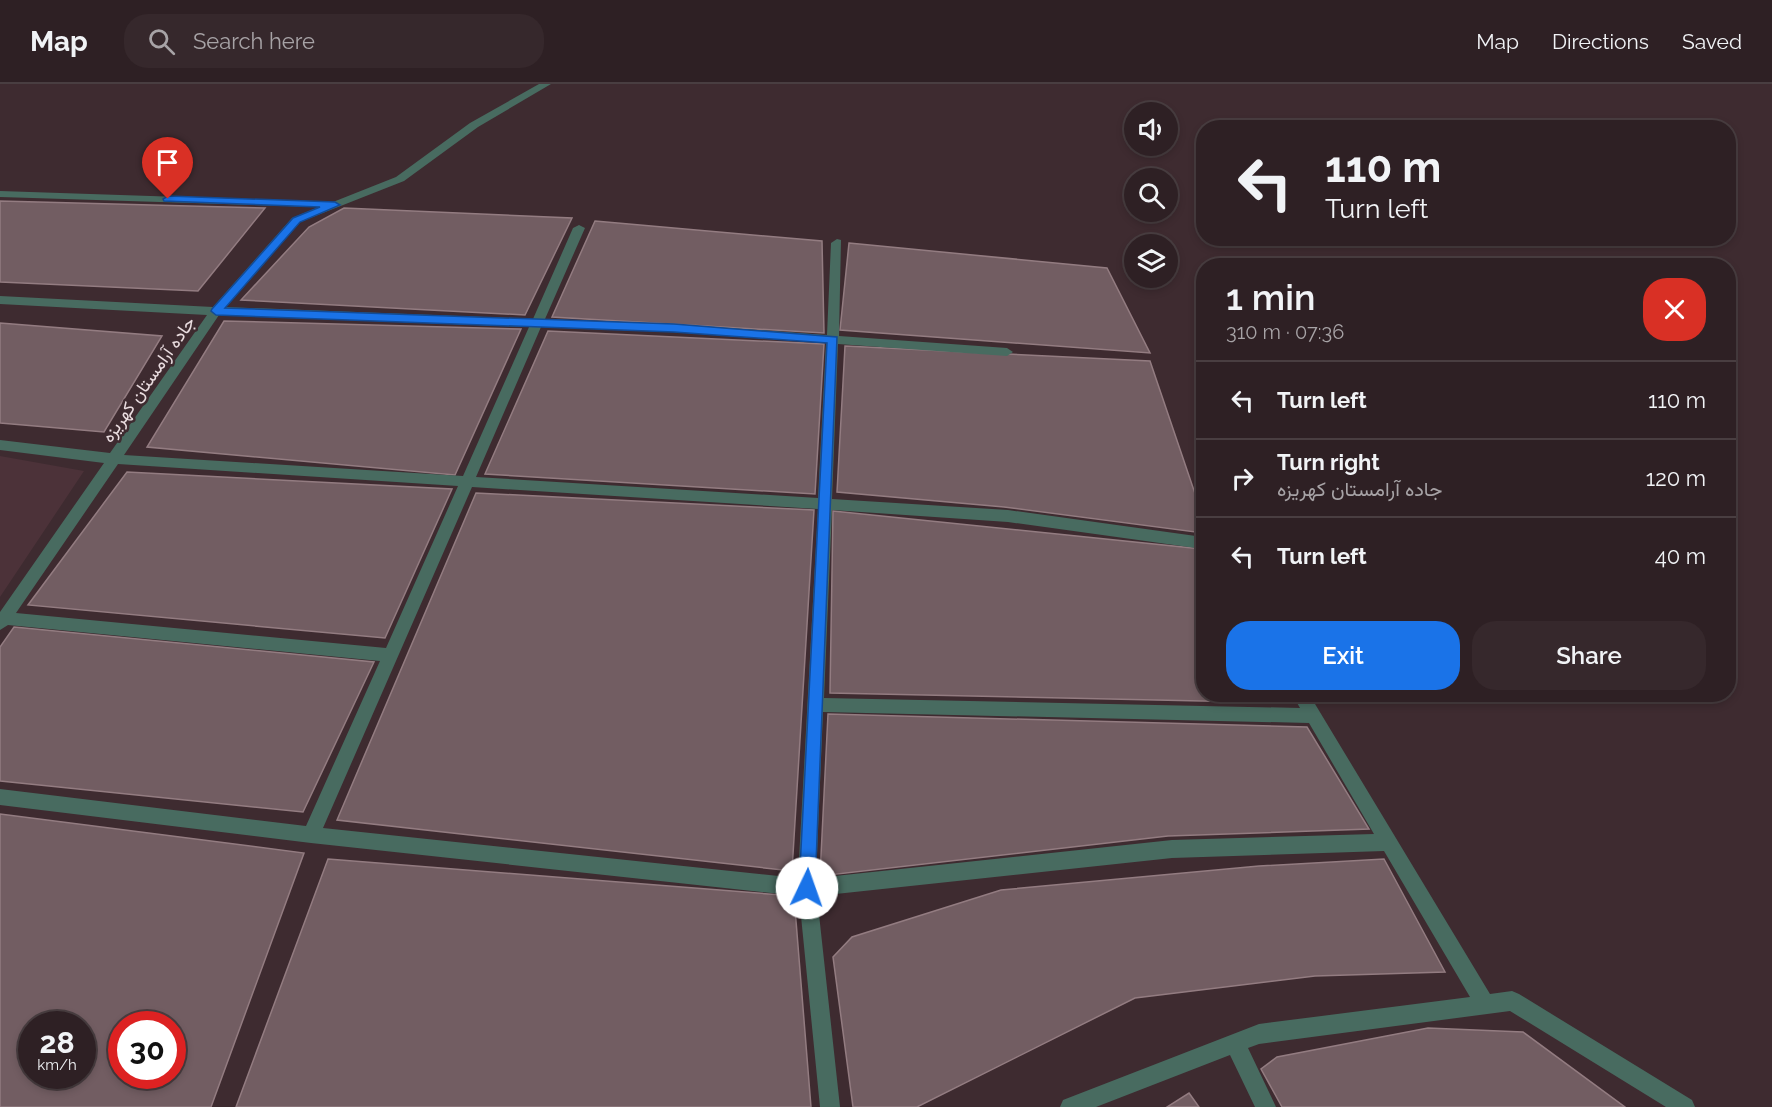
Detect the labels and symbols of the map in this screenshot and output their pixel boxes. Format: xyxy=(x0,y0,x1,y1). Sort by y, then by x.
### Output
pin xyxy=(142,137,193,199)
street label: جاده آرامستان کهریزه xyxy=(97,312,200,447)
position arrow xyxy=(775,856,839,920)
speed limit sign: 30 xyxy=(108,1011,186,1089)

